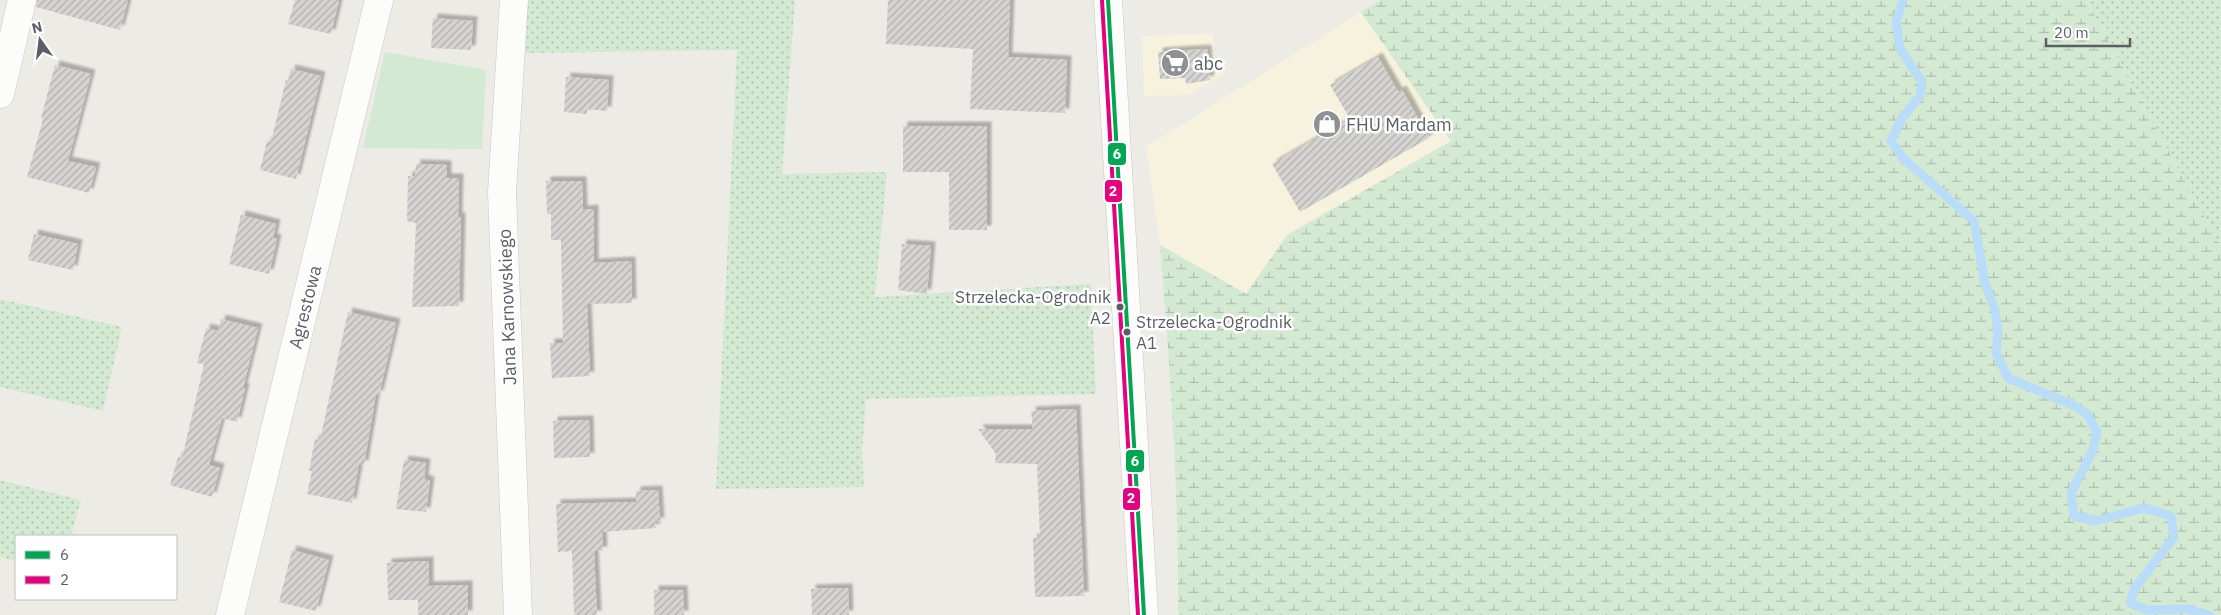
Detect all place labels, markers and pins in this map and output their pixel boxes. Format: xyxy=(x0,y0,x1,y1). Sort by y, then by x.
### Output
supermarket icon: abc xyxy=(1160,48,1190,78)
place label: abc xyxy=(1194,52,1223,75)
shop icon: FHU Mardam xyxy=(1312,109,1342,139)
place label: FHU Mardam xyxy=(1346,113,1452,136)
place label: Strzelecka-Ogrodnik A2 xyxy=(955,286,1111,329)
marker: Strzelecka-Ogrodnik A2 xyxy=(1115,302,1125,312)
place label: Strzelecka-Ogrodnik A1 xyxy=(1136,311,1292,354)
marker: Strzelecka-Ogrodnik A1 xyxy=(1122,327,1132,337)

